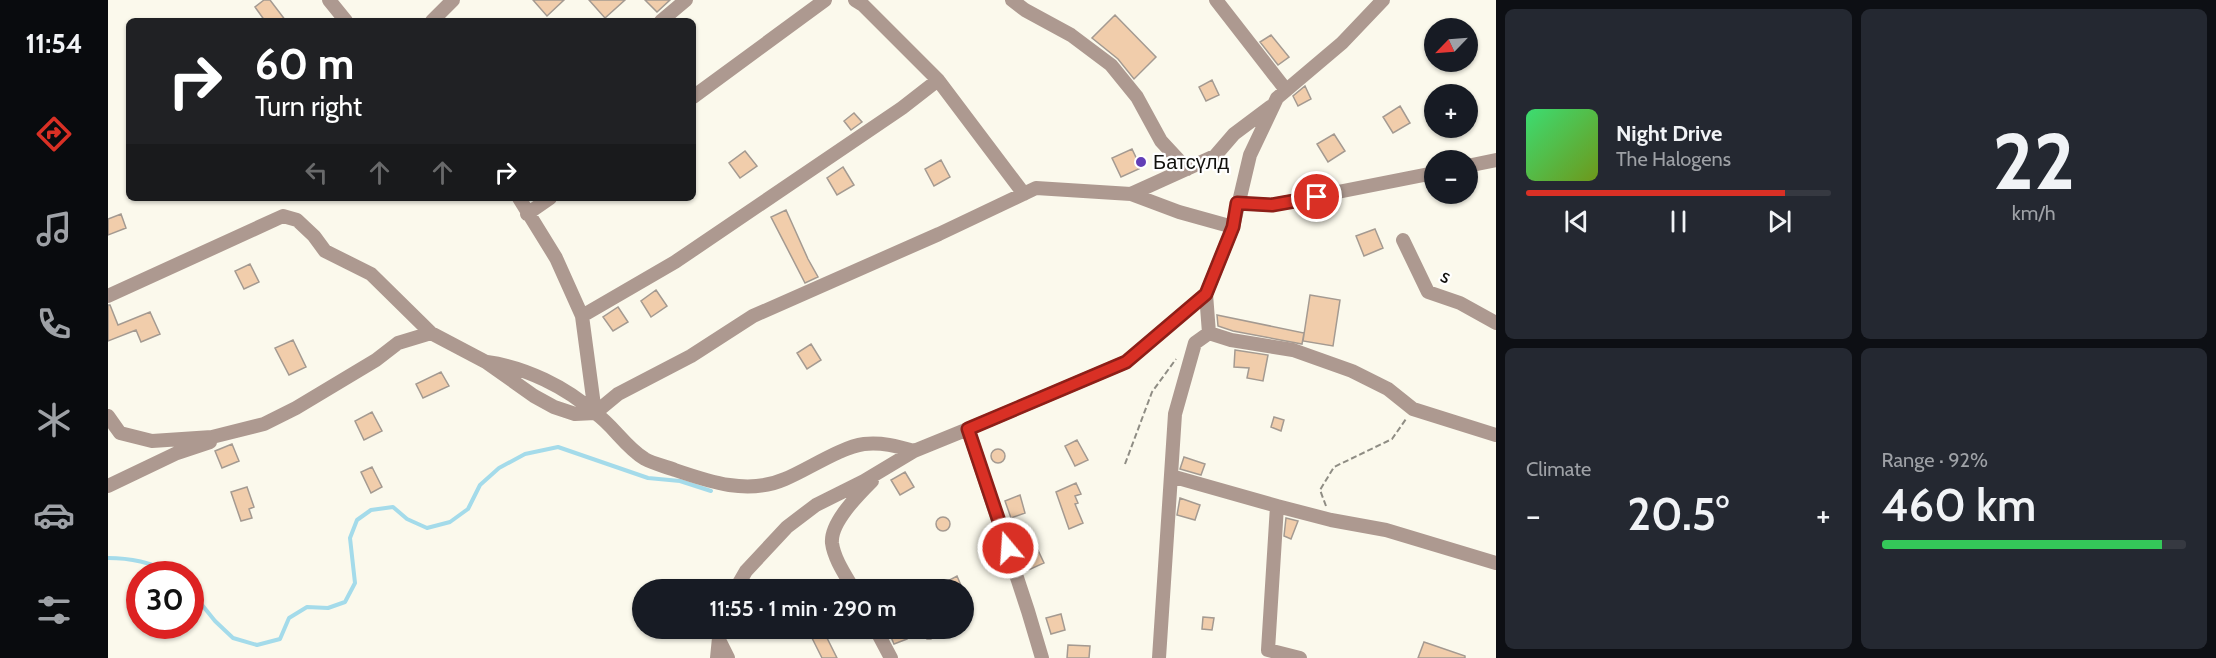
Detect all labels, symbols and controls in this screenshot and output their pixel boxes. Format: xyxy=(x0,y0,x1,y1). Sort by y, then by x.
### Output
north arrow xyxy=(1424,18,1478,72)
map controls xyxy=(1424,18,1478,204)
text: 11:54 xyxy=(25,27,83,60)
text: 60 m xyxy=(255,38,354,90)
icon: right xyxy=(156,42,234,120)
button: + xyxy=(1424,84,1478,138)
text: Turn right xyxy=(255,90,362,123)
icon: directions xyxy=(33,113,75,155)
text: 22 xyxy=(1992,114,2075,209)
text: Night Drive xyxy=(1616,120,1722,147)
text: The Halogens xyxy=(1616,147,1731,171)
place label: Батсүлд xyxy=(1153,150,1229,174)
button: − xyxy=(1424,150,1478,204)
marker: Батсүлд xyxy=(1134,155,1148,169)
icon: left xyxy=(300,156,333,189)
icon: ahead xyxy=(363,156,396,189)
icon: ahead xyxy=(426,156,459,189)
icon: right xyxy=(489,156,522,189)
pin xyxy=(1291,171,1342,222)
icon: arrive xyxy=(1300,180,1333,213)
text: km/h xyxy=(2012,201,2056,225)
icon: previous xyxy=(1560,205,1593,238)
icon: pause xyxy=(1662,205,1695,238)
icon: next xyxy=(1763,205,1796,238)
icon: music xyxy=(33,208,75,250)
street label: s xyxy=(1437,263,1455,289)
icon: phone xyxy=(33,303,75,345)
icon: climate xyxy=(33,399,75,441)
text: Range · 92% xyxy=(1882,448,1988,472)
text: Climate xyxy=(1526,457,1591,481)
text: 460 km xyxy=(1882,478,2036,532)
text: 20.5° xyxy=(1627,487,1729,541)
icon: car xyxy=(33,494,75,536)
text: − xyxy=(1526,495,1541,535)
text: + xyxy=(1816,495,1831,535)
position arrow xyxy=(976,516,1040,580)
speed limit sign: 30 xyxy=(126,561,204,639)
icon: filters xyxy=(33,589,75,631)
text: 11:55 · 1 min · 290 m xyxy=(710,595,896,622)

